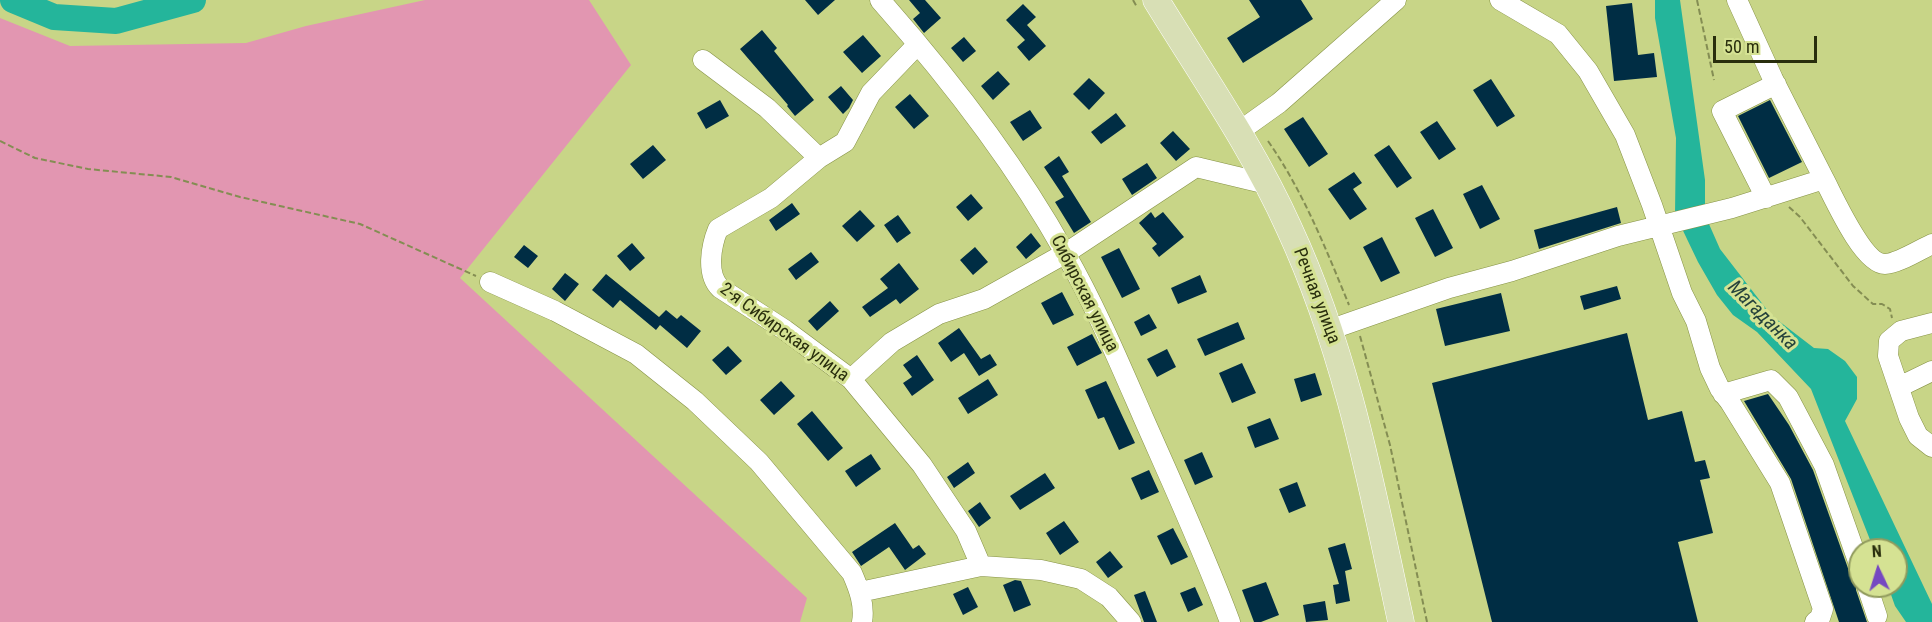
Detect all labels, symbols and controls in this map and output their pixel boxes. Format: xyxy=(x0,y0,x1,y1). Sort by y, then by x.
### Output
scale bar xyxy=(1716,24,1820,62)
text: 50 m xyxy=(1724,36,1759,57)
street label: Сибирская улица xyxy=(1045,232,1123,356)
street label: Речная улица xyxy=(1288,245,1344,347)
water label: Магаданка xyxy=(1722,276,1802,356)
street label: 2-я Сибирская улица xyxy=(715,279,853,387)
north arrow xyxy=(1848,538,1908,598)
text: N xyxy=(1871,542,1882,561)

